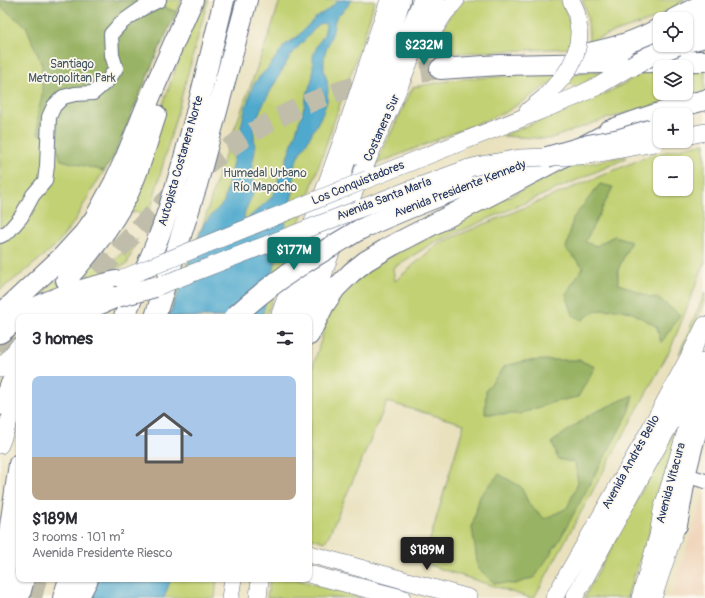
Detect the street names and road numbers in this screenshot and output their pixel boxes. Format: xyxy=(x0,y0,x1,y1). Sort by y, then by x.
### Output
street label: Costanera Sur xyxy=(361,92,404,164)
street label: Autopista Costanera Norte xyxy=(155,94,207,228)
street label: Los Conquistadores xyxy=(309,157,407,208)
street label: Avenida Presidente Kennedy xyxy=(392,157,528,221)
street label: Avenida Santa María xyxy=(334,174,434,224)
street label: Avenida Andrés Bello xyxy=(599,412,663,512)
street label: Avenida Vitacura xyxy=(653,441,689,525)

